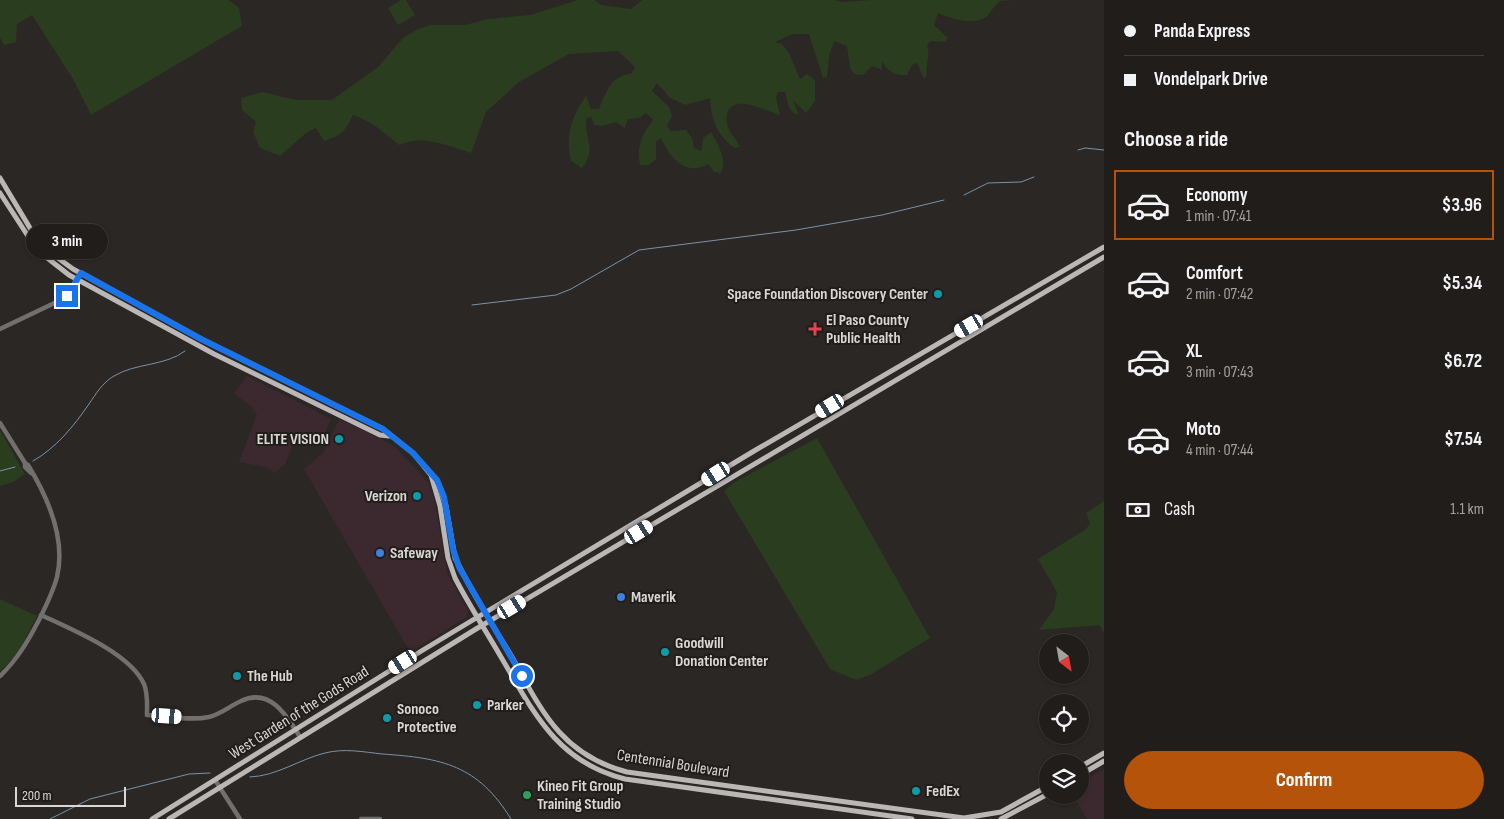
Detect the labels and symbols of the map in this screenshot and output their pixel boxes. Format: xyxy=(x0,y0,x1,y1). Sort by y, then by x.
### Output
callout: 3 min xyxy=(26,224,108,258)
route end xyxy=(56,285,78,307)
place label: Space Foundation Discovery Center xyxy=(727,285,928,304)
marker: Space Foundation Discovery Center xyxy=(932,288,944,300)
place label: El Paso County Public Health xyxy=(826,311,910,348)
car xyxy=(952,312,985,340)
marker: El Paso County Public Health xyxy=(808,322,822,336)
car xyxy=(813,392,846,420)
place label: ELITE VISION xyxy=(257,430,329,449)
marker: ELITE VISION xyxy=(333,433,345,445)
car xyxy=(699,460,732,488)
place label: Verizon xyxy=(365,487,407,506)
marker: Verizon xyxy=(411,490,423,502)
car xyxy=(622,518,655,546)
place label: Safeway xyxy=(390,544,438,563)
marker: Safeway xyxy=(374,547,386,559)
place label: Maverik xyxy=(631,588,676,607)
marker: Maverik xyxy=(615,591,627,603)
car xyxy=(495,593,528,621)
place label: Goodwill Donation Center xyxy=(675,634,768,671)
north arrow xyxy=(1039,634,1089,684)
marker: Goodwill Donation Center xyxy=(659,646,671,658)
car xyxy=(386,648,419,676)
street label: West Garden of the Gods Road xyxy=(226,662,372,764)
route start xyxy=(511,665,533,687)
place label: The Hub xyxy=(247,667,293,686)
marker: The Hub xyxy=(231,670,243,682)
place label: Parker xyxy=(487,696,524,715)
marker: Parker xyxy=(471,699,483,711)
place label: Sonoco Protective xyxy=(397,700,457,737)
car xyxy=(151,707,182,725)
marker: Sonoco Protective xyxy=(381,712,393,724)
street label: Centennial Boulevard xyxy=(616,746,730,782)
place label: Kineo Fit Group Training Studio xyxy=(537,777,623,814)
place label: FedEx xyxy=(926,782,960,801)
scale bar xyxy=(15,784,126,807)
marker: FedEx xyxy=(910,785,922,797)
marker: Kineo Fit Group Training Studio xyxy=(521,789,533,801)

